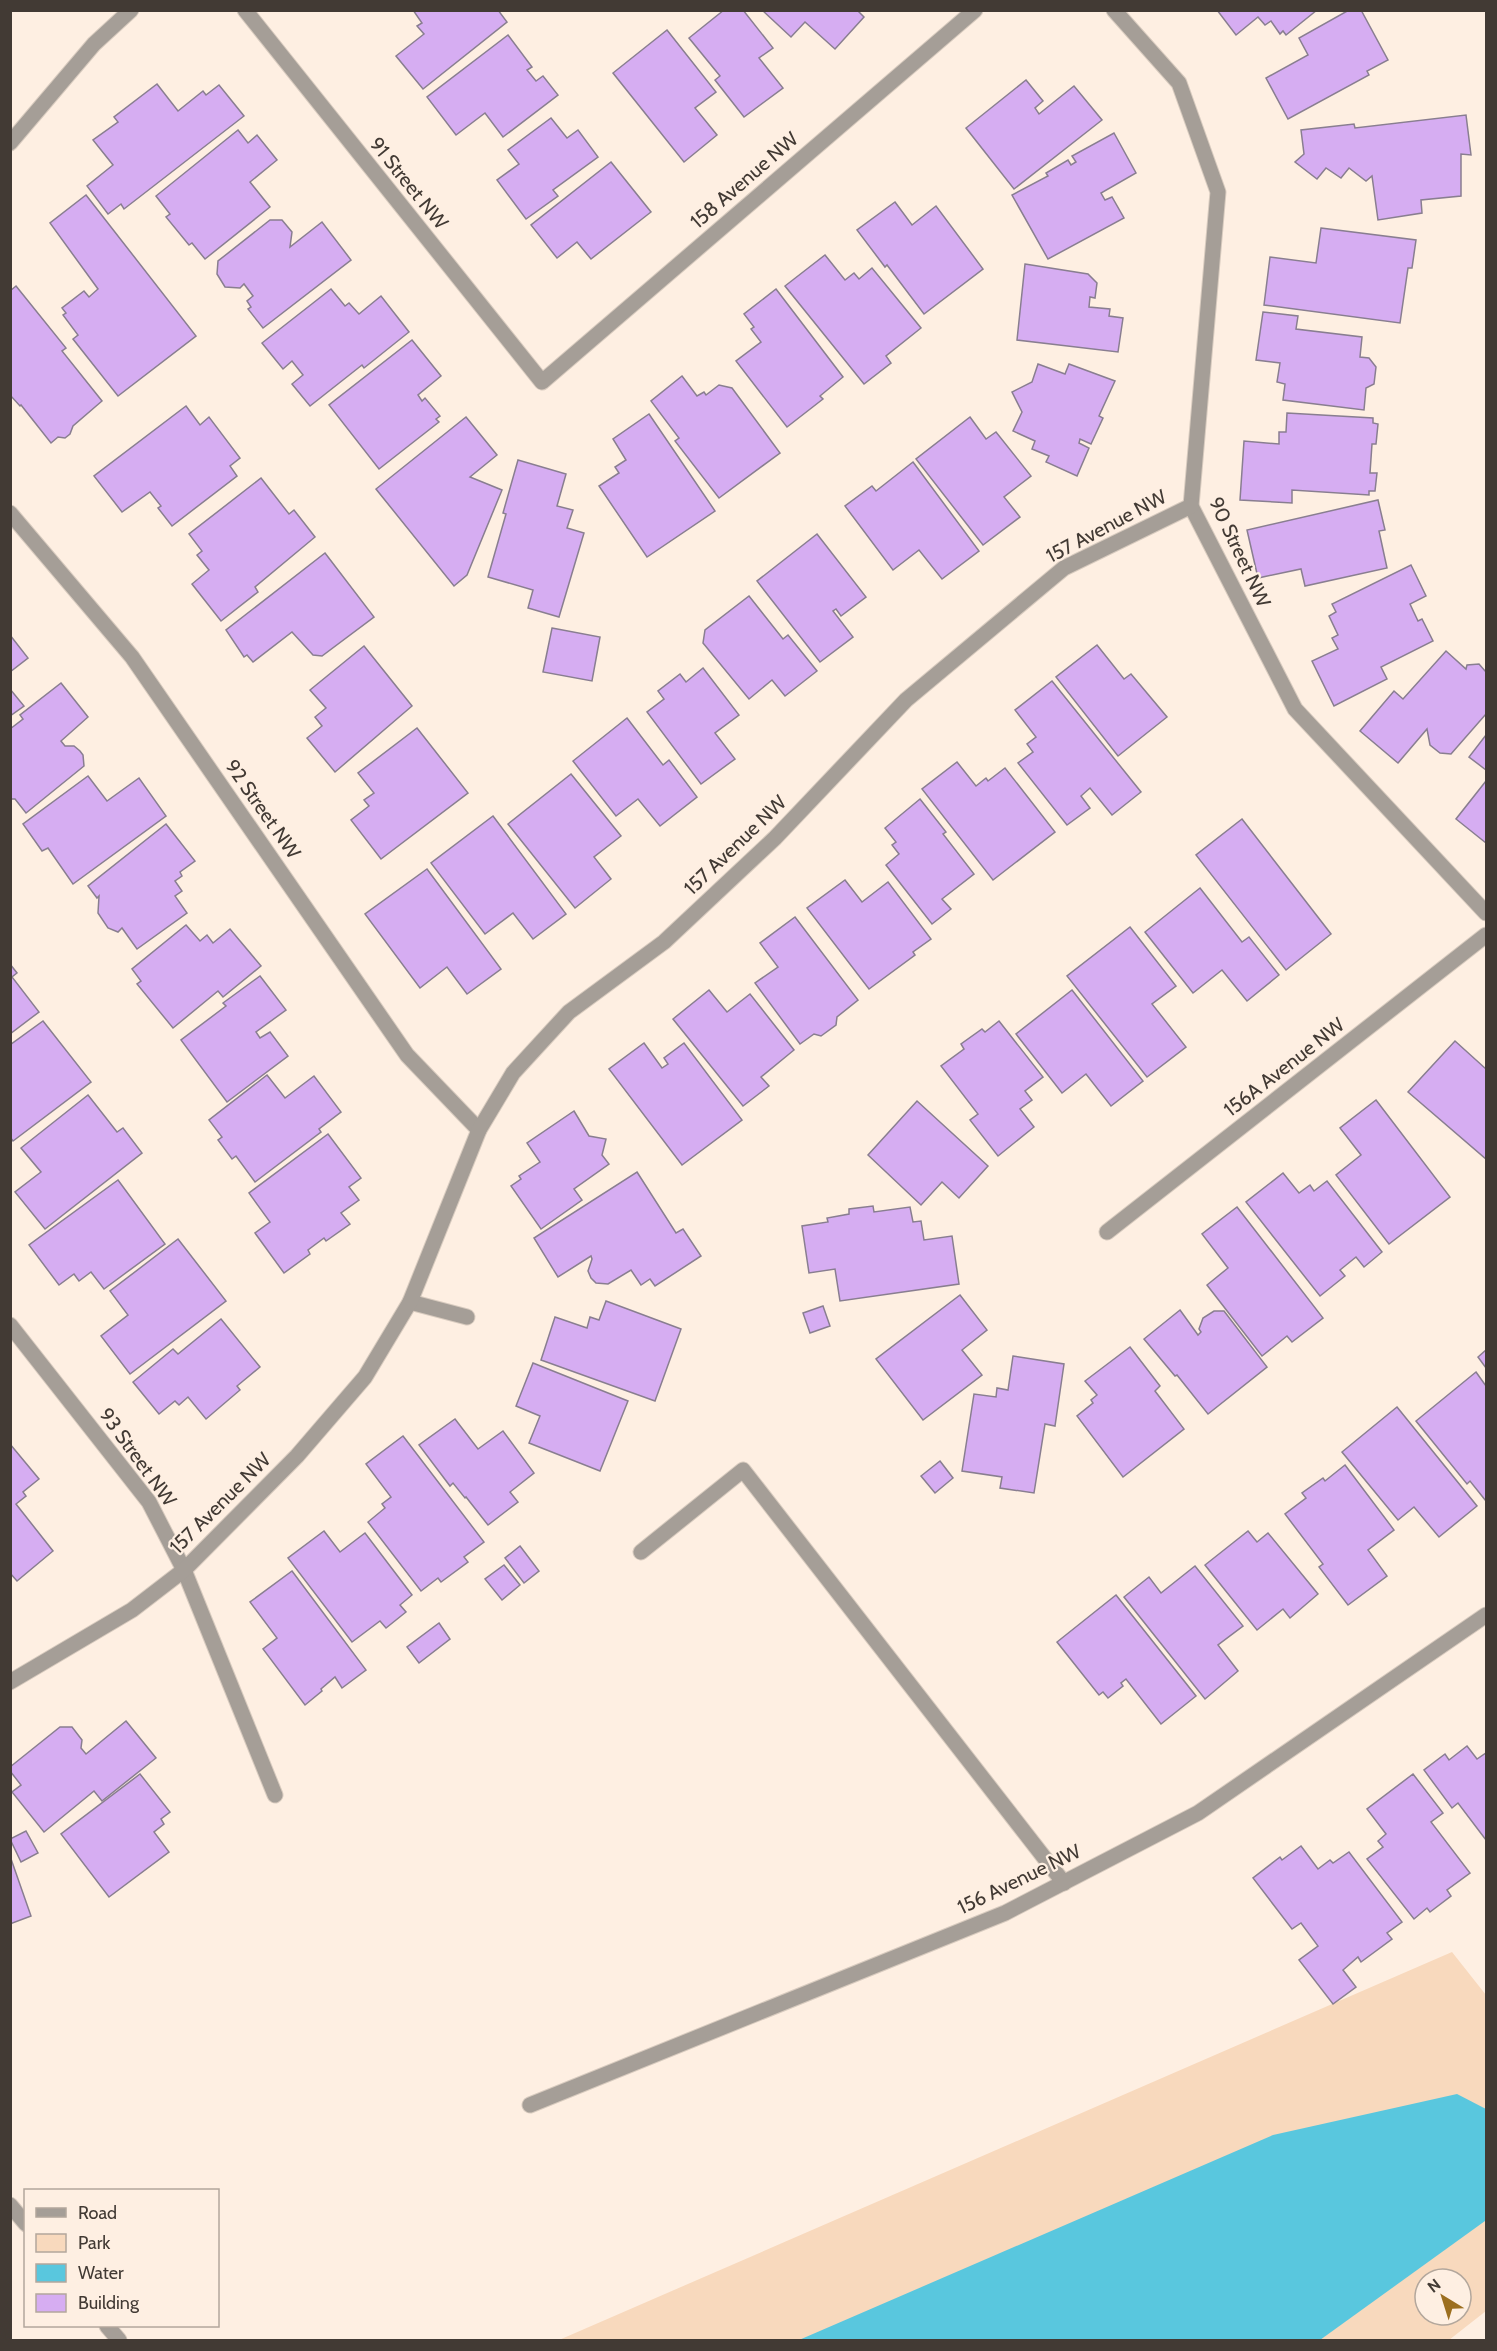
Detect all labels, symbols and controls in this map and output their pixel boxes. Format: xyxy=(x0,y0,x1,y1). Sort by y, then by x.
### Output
street label: 158 Avenue NW xyxy=(685,127,803,233)
street label: 91 Street NW xyxy=(365,132,453,234)
street label: 157 Avenue NW xyxy=(1042,484,1170,568)
street label: 90 Street NW xyxy=(1204,493,1276,611)
street label: 92 Street NW xyxy=(220,755,306,863)
street label: 157 Avenue NW xyxy=(679,790,791,900)
street label: 156A Avenue NW xyxy=(1219,1012,1349,1122)
street label: 93 Street NW xyxy=(94,1403,182,1511)
street label: 157 Avenue NW xyxy=(165,1448,275,1558)
street label: 156 Avenue NW xyxy=(953,1839,1085,1919)
legend xyxy=(24,2189,219,2327)
text: Road xyxy=(78,2202,117,2224)
text: Park xyxy=(78,2232,111,2254)
text: Water xyxy=(78,2262,124,2284)
north arrow xyxy=(1413,2267,1473,2327)
text: N xyxy=(1424,2275,1444,2297)
text: Building xyxy=(78,2292,140,2314)

